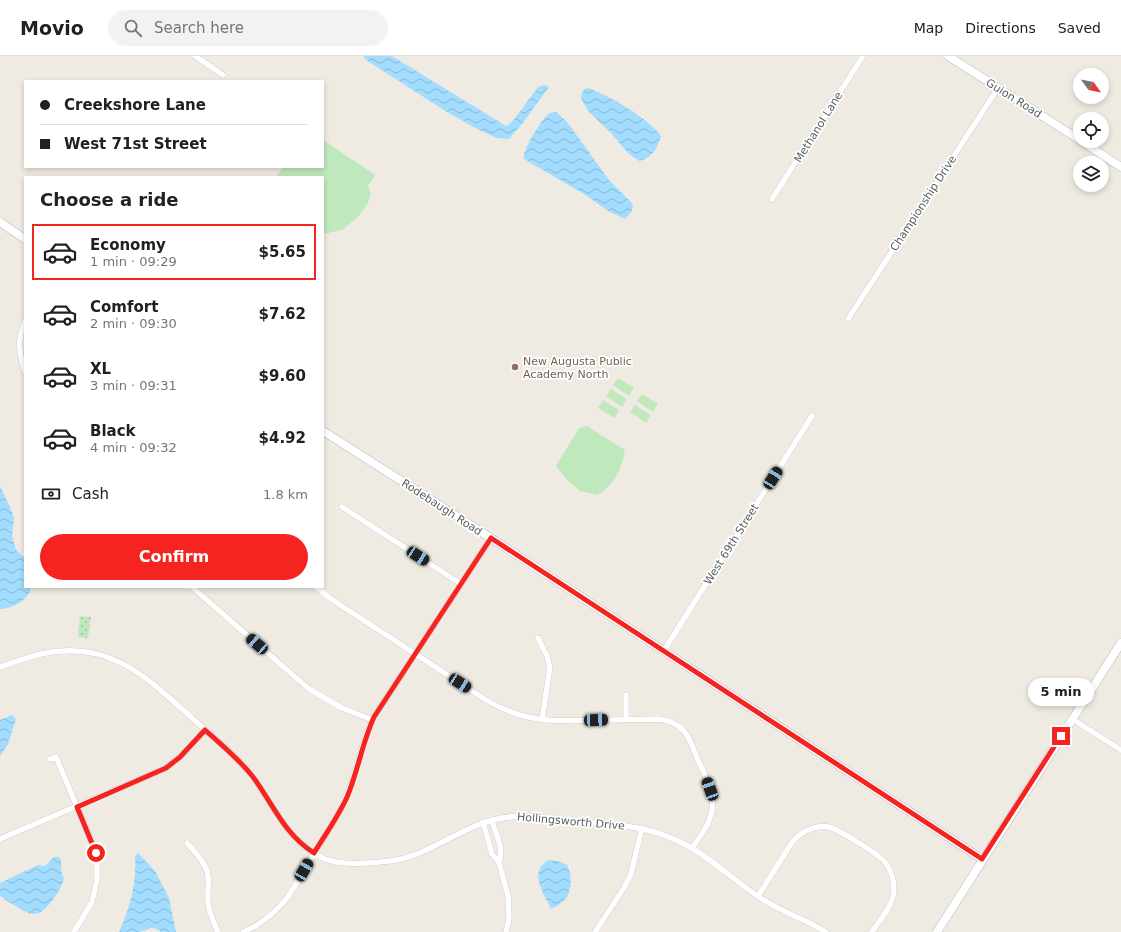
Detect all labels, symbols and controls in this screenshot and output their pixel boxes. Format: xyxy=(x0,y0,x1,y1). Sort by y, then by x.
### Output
search box xyxy=(108,10,388,46)
text: Movio xyxy=(20,17,84,39)
icon: search xyxy=(122,17,144,39)
text: Search here xyxy=(154,19,244,37)
text: Map xyxy=(914,20,943,36)
text: Directions xyxy=(965,20,1036,36)
text: Saved xyxy=(1058,20,1101,36)
north arrow xyxy=(1073,68,1109,104)
map controls xyxy=(1073,68,1109,192)
street label: Guion Road xyxy=(983,76,1044,121)
street label: Methanol Lane xyxy=(791,89,846,165)
text: Creekshore Lane xyxy=(64,96,206,114)
button: locate xyxy=(1073,112,1109,148)
text: West 71st Street xyxy=(64,135,207,153)
street label: Championship Drive xyxy=(888,153,959,254)
button: layers xyxy=(1073,156,1109,192)
text: Choose a ride xyxy=(40,189,179,210)
icon: car xyxy=(42,234,78,270)
text: Economy xyxy=(90,236,166,254)
text: $5.65 xyxy=(259,243,306,261)
text: 1 min · 09:29 xyxy=(90,254,177,269)
icon: car xyxy=(42,296,78,332)
text: Comfort xyxy=(90,298,158,316)
text: $7.62 xyxy=(259,305,306,323)
text: 2 min · 09:30 xyxy=(90,316,177,331)
place label: New Augusta Public Academy North xyxy=(523,355,632,381)
icon: car xyxy=(42,358,78,394)
text: XL xyxy=(90,360,111,378)
marker: New Augusta Public Academy North xyxy=(510,362,520,372)
text: $9.60 xyxy=(259,367,306,385)
text: 3 min · 09:31 xyxy=(90,378,177,393)
icon: car xyxy=(42,420,78,456)
text: Black xyxy=(90,422,136,440)
text: $4.92 xyxy=(259,429,306,447)
text: 4 min · 09:32 xyxy=(90,440,177,455)
car xyxy=(762,465,784,491)
street label: Rodebaugh Road xyxy=(399,477,484,538)
icon: cash xyxy=(40,483,62,505)
text: Cash xyxy=(72,485,109,503)
text: 1.8 km xyxy=(263,487,308,502)
street label: West 69th Street xyxy=(701,501,762,587)
button: Confirm xyxy=(40,534,308,580)
car xyxy=(405,544,431,568)
car xyxy=(244,632,270,656)
car xyxy=(447,671,473,695)
callout: 5 min xyxy=(1028,678,1094,706)
text: 5 min xyxy=(1041,684,1081,699)
car xyxy=(584,714,608,726)
route end xyxy=(1052,727,1070,745)
car xyxy=(700,776,720,802)
street label: Hollingsworth Drive xyxy=(516,810,626,833)
route start xyxy=(87,844,105,862)
car xyxy=(293,857,315,883)

